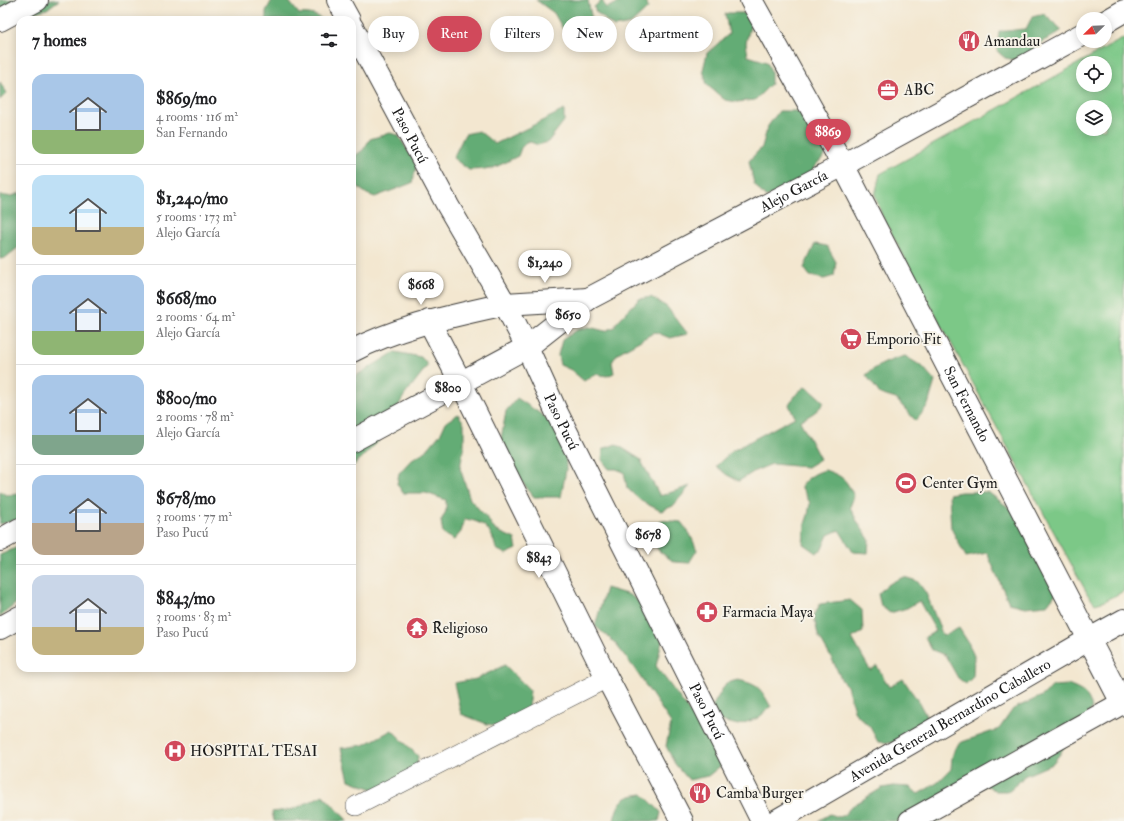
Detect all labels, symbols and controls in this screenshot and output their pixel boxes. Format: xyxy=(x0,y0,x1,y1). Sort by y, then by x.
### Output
north arrow xyxy=(1076,12,1112,48)
map controls xyxy=(1076,12,1112,136)
chip: Buy xyxy=(368,16,419,52)
chip: Rent xyxy=(427,16,482,52)
chip: Filters xyxy=(490,16,554,52)
chip: New xyxy=(562,16,617,52)
chip: Apartment xyxy=(625,16,713,52)
restaurant icon: Amandau xyxy=(956,28,982,54)
icon: filters xyxy=(318,29,340,51)
text: 7 homes xyxy=(32,30,87,51)
place label: Amandau xyxy=(983,32,1041,51)
button: locate xyxy=(1076,56,1112,92)
office icon: ABC xyxy=(875,77,901,103)
place label: ABC xyxy=(903,81,934,100)
text: $869/mo xyxy=(156,88,217,109)
icon: home xyxy=(64,90,112,138)
button: layers xyxy=(1076,100,1112,136)
street label: Paso Pucú xyxy=(387,104,433,167)
text: 4 rooms · 116 m² xyxy=(156,109,238,125)
pin: $869 xyxy=(804,119,852,153)
text: $869 xyxy=(815,124,841,140)
text: San Fernando xyxy=(156,125,228,141)
street label: Alejo García xyxy=(756,165,832,217)
text: $1,240/mo xyxy=(156,188,228,209)
icon: home xyxy=(64,191,112,239)
text: 5 rooms · 173 m² xyxy=(156,209,236,225)
text: Alejo García xyxy=(156,225,220,241)
pin: $1,240 xyxy=(512,250,578,284)
text: $1,240 xyxy=(527,255,563,271)
pin: $668 xyxy=(397,272,445,306)
text: $668 xyxy=(408,277,434,293)
text: $668/mo xyxy=(156,288,216,309)
icon: home xyxy=(64,291,112,339)
pin: $650 xyxy=(544,302,592,336)
text: $650 xyxy=(555,307,581,323)
text: 2 rooms · 64 m² xyxy=(156,309,235,325)
text: Alejo García xyxy=(156,325,220,341)
supermarket icon: Emporio Fit xyxy=(838,326,864,352)
place label: Emporio Fit xyxy=(866,330,941,350)
street label: San Fernando xyxy=(939,363,994,445)
pin: $800 xyxy=(424,375,472,409)
text: $800 xyxy=(435,380,461,396)
text: $800/mo xyxy=(156,388,217,409)
street label: Paso Pucú xyxy=(540,390,584,453)
icon: home xyxy=(64,391,112,439)
text: 2 rooms · 78 m² xyxy=(156,409,234,425)
text: Alejo García xyxy=(156,425,220,441)
sports icon: Center Gym xyxy=(893,470,919,496)
place label: Center Gym xyxy=(922,474,998,493)
text: $678/mo xyxy=(156,488,216,509)
icon: home xyxy=(64,491,112,539)
text: 3 rooms · 77 m² xyxy=(156,509,232,525)
pin: $678 xyxy=(624,522,672,556)
text: Paso Pucú xyxy=(156,525,208,541)
text: $678 xyxy=(635,527,661,543)
pin: $843 xyxy=(515,545,563,579)
text: $843 xyxy=(526,550,552,566)
text: $843/mo xyxy=(156,588,215,609)
icon: home xyxy=(64,591,112,639)
pharmacy icon: Farmacia Maya xyxy=(694,599,720,625)
place label: Farmacia Maya xyxy=(722,603,814,622)
text: 3 rooms · 83 m² xyxy=(156,609,231,625)
temple icon: Religioso xyxy=(404,615,430,641)
place label: Religioso xyxy=(432,619,488,638)
text: Paso Pucú xyxy=(156,625,208,641)
street label: Avenida General Bernardino Caballero xyxy=(845,654,1054,787)
street label: Paso Pucú xyxy=(685,680,729,743)
hospital icon: HOSPITAL TESAI xyxy=(162,738,188,764)
place label: HOSPITAL TESAI xyxy=(190,742,318,761)
restaurant icon: Camba Burger xyxy=(687,780,713,806)
place label: Camba Burger xyxy=(716,784,804,803)

